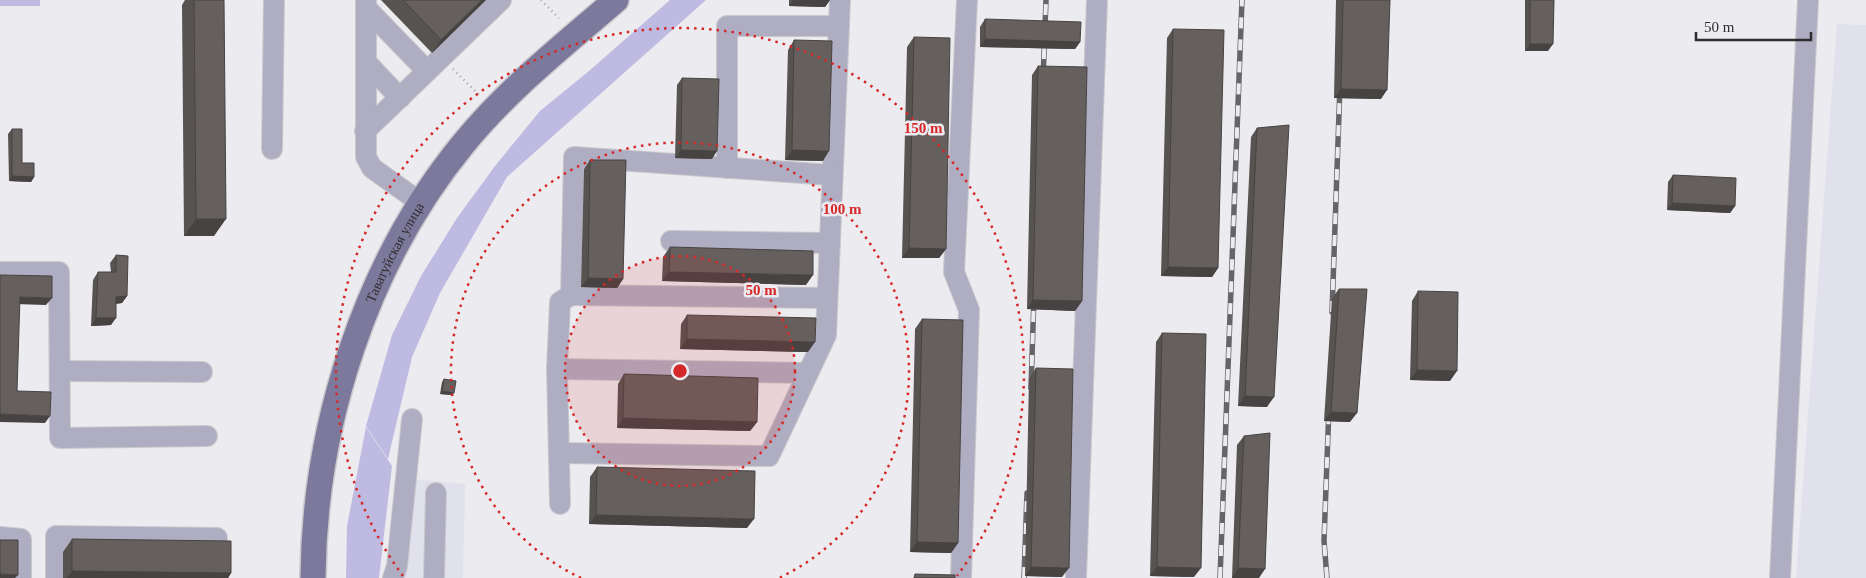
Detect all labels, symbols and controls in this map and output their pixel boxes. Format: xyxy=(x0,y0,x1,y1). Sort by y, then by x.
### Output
scale bar xyxy=(1696,10,1811,42)
text: 50 m xyxy=(1704,19,1735,35)
text: 150 m xyxy=(904,120,943,136)
street label: Таватуйская улица xyxy=(363,199,427,305)
text: 100 m xyxy=(823,201,862,217)
text: 50 m xyxy=(745,282,777,298)
centre of rings xyxy=(671,362,689,380)

